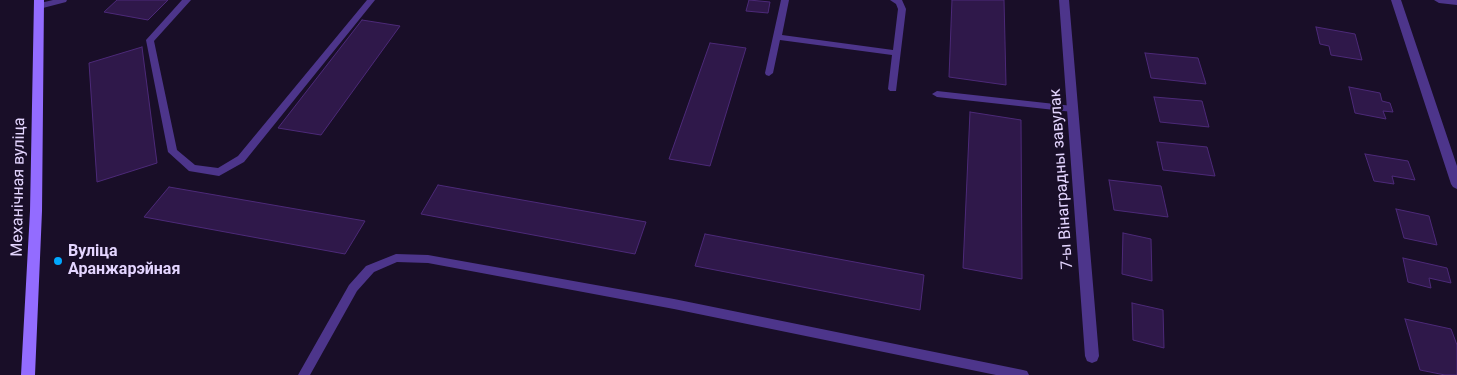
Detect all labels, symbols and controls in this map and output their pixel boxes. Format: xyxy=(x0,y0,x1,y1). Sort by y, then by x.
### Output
street label: 7-ы Вінаградны завулак xyxy=(1046,88,1078,270)
street label: Механічная вуліца xyxy=(8,117,30,257)
place label: Вуліца Аранжарэйная xyxy=(68,242,180,280)
marker: Вуліца Аранжарэйная xyxy=(52,255,64,267)

